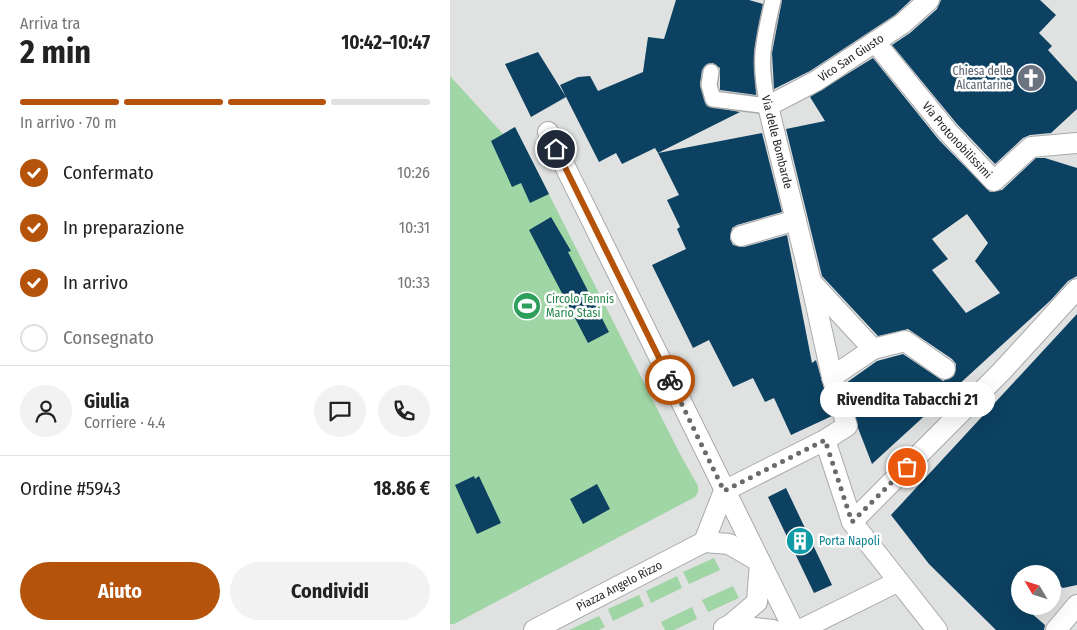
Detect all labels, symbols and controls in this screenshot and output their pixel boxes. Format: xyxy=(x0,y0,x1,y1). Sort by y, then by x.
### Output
text: Arriva tra xyxy=(20,14,80,33)
text: 10:42–10:47 xyxy=(341,31,430,54)
street label: Vico San Giusto xyxy=(816,31,886,85)
text: 2 min xyxy=(20,33,91,71)
church icon: Chiesa delle Alcantarine xyxy=(1016,63,1046,93)
place label: Chiesa delle Alcantarine xyxy=(952,64,1012,92)
street label: Via delle Bombarde xyxy=(759,94,795,190)
street label: Via Protonobilissimi xyxy=(919,99,995,181)
text: In arrivo · 70 m xyxy=(20,113,117,132)
pin xyxy=(535,128,577,170)
icon: home xyxy=(542,135,570,163)
icon: check xyxy=(20,159,48,187)
text: Confermato xyxy=(63,161,154,184)
text: 10:26 xyxy=(397,163,430,182)
icon: check xyxy=(20,214,48,242)
text: In preparazione xyxy=(63,216,184,239)
text: 10:31 xyxy=(399,218,430,237)
icon: check xyxy=(20,269,48,297)
text: In arrivo xyxy=(63,271,128,294)
text: 10:33 xyxy=(397,273,430,292)
sports icon: Circolo Tennis Mario Stasi xyxy=(512,291,542,321)
place label: Circolo Tennis Mario Stasi xyxy=(546,292,614,320)
text: Consegnato xyxy=(63,326,154,349)
courier xyxy=(645,355,695,405)
icon: bike xyxy=(656,366,684,394)
callout: Rivendita Tabacchi 21 xyxy=(820,382,994,417)
button: person xyxy=(20,385,72,437)
button: chat xyxy=(314,385,366,437)
button: phone xyxy=(378,385,430,437)
text: Giulia xyxy=(84,390,130,413)
text: Rivendita Tabacchi 21 xyxy=(837,390,978,409)
text: Corriere · 4.4 xyxy=(84,413,166,432)
pin xyxy=(886,446,928,488)
icon: bag xyxy=(893,453,921,481)
text: Ordine #5943 xyxy=(20,477,121,500)
text: 18.86 € xyxy=(373,477,430,500)
building icon: Porta Napoli xyxy=(785,526,815,556)
place label: Porta Napoli xyxy=(819,534,880,548)
street label: Piazza Angelo Rizzo xyxy=(574,558,665,614)
button: Aiuto xyxy=(20,562,220,620)
button: Condividi xyxy=(230,562,430,620)
north arrow xyxy=(1011,565,1061,615)
map controls xyxy=(1011,565,1061,615)

